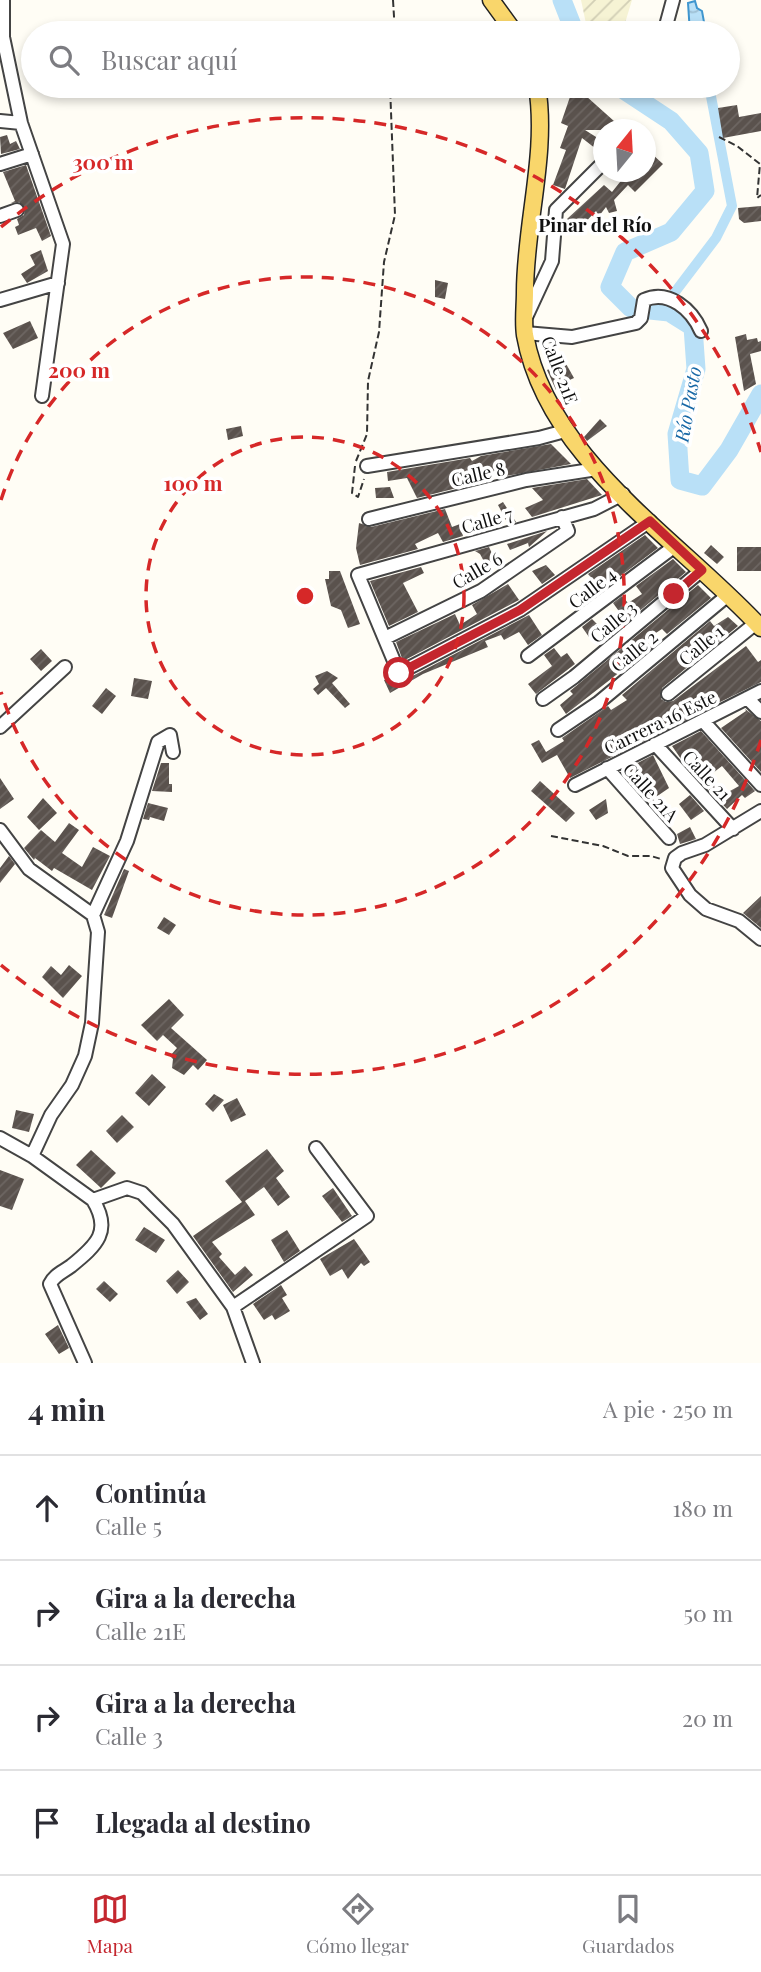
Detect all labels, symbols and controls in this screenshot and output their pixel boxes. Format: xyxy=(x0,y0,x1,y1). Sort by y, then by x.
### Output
search box xyxy=(21,21,740,98)
icon: search xyxy=(45,41,83,79)
text: Buscar aquí xyxy=(101,42,237,77)
north arrow xyxy=(593,119,656,182)
text: 300 m xyxy=(72,147,134,175)
district label: Pinar del Río xyxy=(538,211,652,237)
street label: Calle 21E xyxy=(536,332,584,408)
text: 200 m xyxy=(48,355,110,383)
water label: Río Pasto xyxy=(667,364,706,445)
street label: Calle 8 xyxy=(449,456,507,492)
text: 100 m xyxy=(163,468,223,496)
street label: Calle 7 xyxy=(459,501,516,539)
street label: Calle 6 xyxy=(447,546,507,594)
street label: Calle 4 xyxy=(563,562,621,614)
route end xyxy=(658,578,689,609)
centre of rings xyxy=(293,584,317,608)
street label: Calle 3 xyxy=(585,596,641,648)
street label: Calle 1 xyxy=(673,619,729,671)
street label: Calle 2 xyxy=(606,625,662,677)
route start xyxy=(383,657,414,688)
street label: Carrera 16 Este xyxy=(600,684,720,760)
street label: Calle 21 xyxy=(678,745,737,805)
street label: Calle 21A xyxy=(618,757,684,827)
text: 4 min xyxy=(28,1389,106,1429)
text: A pie · 250 m xyxy=(603,1393,733,1424)
text: Continúa xyxy=(95,1475,207,1510)
icon: ahead xyxy=(28,1489,66,1527)
text: 180 m xyxy=(673,1492,733,1523)
text: Calle 5 xyxy=(95,1510,162,1541)
text: Gira a la derecha xyxy=(95,1580,296,1615)
icon: right xyxy=(28,1594,66,1632)
text: 50 m xyxy=(684,1597,733,1628)
text: Calle 21E xyxy=(95,1615,186,1646)
text: Gira a la derecha xyxy=(95,1685,296,1720)
icon: right xyxy=(28,1699,66,1737)
text: 20 m xyxy=(682,1702,733,1733)
text: Calle 3 xyxy=(95,1720,163,1751)
icon: arrive xyxy=(28,1804,66,1842)
text: Llegada al destino xyxy=(95,1805,311,1840)
tab: Mapa xyxy=(87,1890,133,1958)
tab: Cómo llegar xyxy=(306,1890,409,1958)
tab: Guardados xyxy=(582,1890,674,1958)

